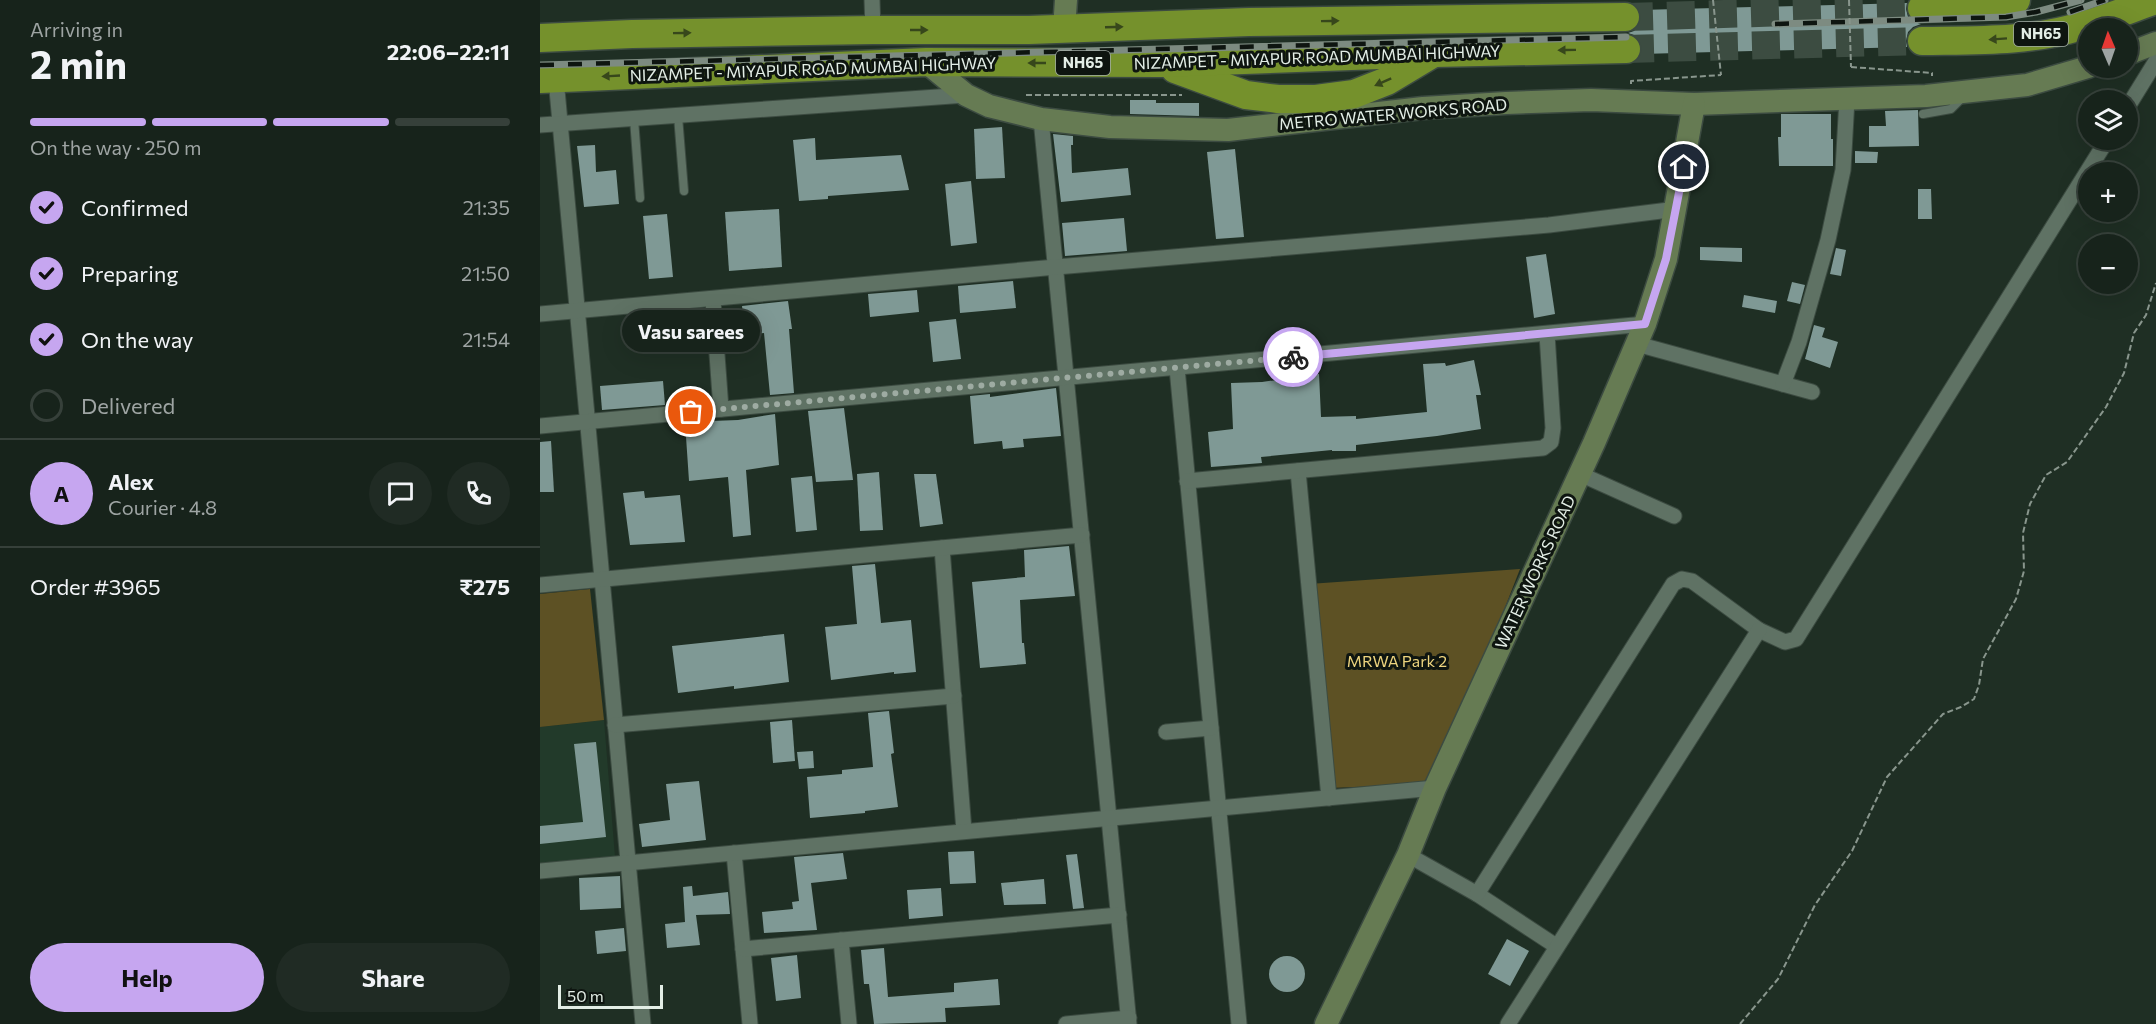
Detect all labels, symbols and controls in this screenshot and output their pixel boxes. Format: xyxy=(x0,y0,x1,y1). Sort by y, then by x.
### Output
one-way arrow xyxy=(1321,16,1340,26)
text: Arriving in xyxy=(30,17,123,41)
north arrow xyxy=(2078,18,2138,78)
map controls xyxy=(2078,18,2138,294)
one-way arrow xyxy=(1105,22,1124,32)
road number: NH65 xyxy=(2014,22,2068,46)
one-way arrow xyxy=(910,25,929,35)
one-way arrow xyxy=(673,28,692,38)
one-way arrow xyxy=(1988,34,2007,43)
text: 22:06–22:11 xyxy=(387,38,510,65)
text: 2 min xyxy=(30,39,127,87)
street label: NIZAMPET - MIYAPUR ROAD MUMBAI HIGHWAY xyxy=(1133,41,1501,72)
one-way arrow xyxy=(1558,45,1577,55)
road number: NH65 xyxy=(1056,51,1110,75)
street label: NIZAMPET - MIYAPUR ROAD MUMBAI HIGHWAY xyxy=(629,53,997,84)
one-way arrow xyxy=(1027,58,1046,68)
one-way arrow xyxy=(601,72,620,81)
one-way arrow xyxy=(1373,77,1391,87)
button: layers xyxy=(2078,90,2138,150)
street label: METRO WATER WORKS ROAD xyxy=(1278,94,1508,133)
text: On the way · 250 m xyxy=(30,135,201,159)
pin xyxy=(1658,141,1709,192)
icon: home xyxy=(1667,150,1700,183)
button: + xyxy=(2078,162,2138,222)
icon: check xyxy=(30,191,63,224)
text: Confirmed xyxy=(81,194,188,221)
text: 21:35 xyxy=(463,195,510,219)
button: − xyxy=(2078,234,2138,294)
icon: check xyxy=(30,257,63,290)
text: Preparing xyxy=(81,260,178,287)
text: 21:50 xyxy=(461,261,510,285)
callout: Vasu sarees xyxy=(622,310,760,352)
text: Vasu sarees xyxy=(638,319,744,343)
icon: check xyxy=(30,323,63,356)
text: On the way xyxy=(81,326,193,353)
text: 21:54 xyxy=(462,327,510,351)
courier xyxy=(1263,327,1323,387)
icon: bike xyxy=(1277,341,1310,374)
pin xyxy=(665,386,716,437)
text: Delivered xyxy=(81,392,175,419)
icon: bag xyxy=(674,395,707,428)
button: chat xyxy=(369,462,432,525)
button: phone xyxy=(447,462,510,525)
text: Alex xyxy=(108,468,154,495)
text: A xyxy=(54,480,69,507)
street label: WATER WORKS ROAD xyxy=(1491,492,1578,652)
text: Courier · 4.8 xyxy=(108,495,217,519)
text: Order #3965 xyxy=(30,573,161,600)
text: ₹275 xyxy=(459,573,510,600)
park label: MRWA Park 2 xyxy=(1347,651,1447,670)
button: Help xyxy=(30,943,264,1012)
button: Share xyxy=(276,943,510,1012)
scale bar xyxy=(558,982,663,1010)
text: 50 m xyxy=(567,986,604,1005)

